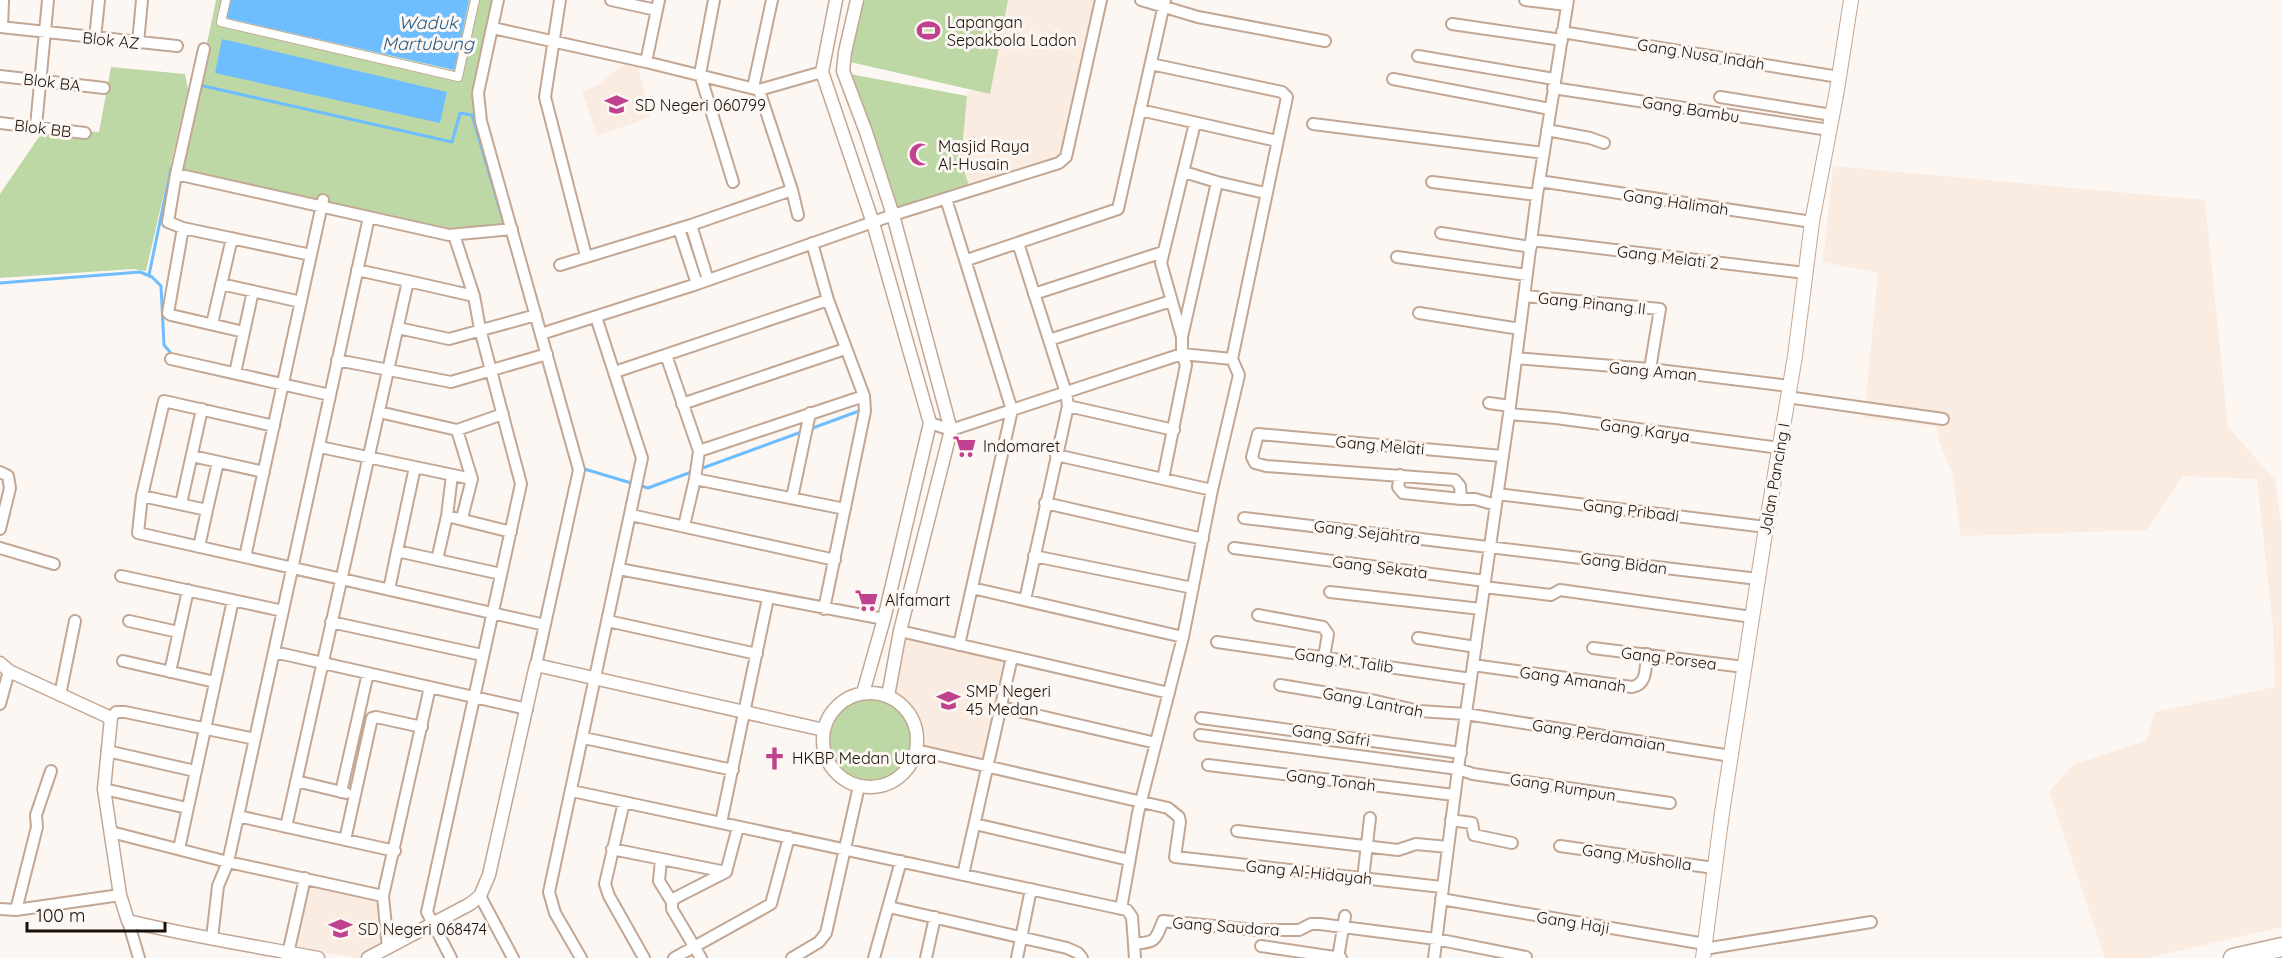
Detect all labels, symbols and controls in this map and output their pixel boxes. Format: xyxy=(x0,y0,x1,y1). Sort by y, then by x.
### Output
water label: Waduk Martubung xyxy=(382,11,476,55)
place label: Lapangan Sepakbola Ladon xyxy=(947,12,1077,50)
sports icon: Lapangan Sepakbola Ladon xyxy=(916,18,942,44)
street label: Blok AZ xyxy=(82,27,140,53)
street label: Gang Nusa Indah xyxy=(1636,34,1766,74)
street label: Blok BA xyxy=(22,69,82,95)
street label: Gang Bambu xyxy=(1641,91,1741,127)
school or university icon: SD Negeri 060799 xyxy=(604,92,630,118)
place label: SD Negeri 060799 xyxy=(635,95,766,115)
street label: Blok BB xyxy=(13,115,73,141)
place label: Masjid Raya Al-Husain xyxy=(938,136,1030,174)
mosque icon: Masjid Raya Al-Husain xyxy=(907,142,933,168)
street label: Gang Halimah xyxy=(1622,185,1730,219)
street label: Gang Melati 2 xyxy=(1616,241,1720,273)
street label: Gang Pinang II xyxy=(1537,287,1647,319)
street label: Gang Aman xyxy=(1608,357,1698,385)
street label: Gang Karya xyxy=(1599,414,1691,446)
street label: Jalan Pancing I xyxy=(1754,421,1794,537)
street label: Gang Melati xyxy=(1335,431,1425,459)
supermarket icon: Indomaret xyxy=(952,433,978,459)
place label: Indomaret xyxy=(983,436,1060,456)
street label: Gang Pribadi xyxy=(1582,494,1680,526)
street label: Gang Sejahtra xyxy=(1313,516,1421,548)
street label: Gang Bidan xyxy=(1580,548,1668,578)
street label: Gang Sekata xyxy=(1331,551,1429,583)
supermarket icon: Alfamart xyxy=(854,587,880,613)
place label: Alfamart xyxy=(885,590,950,610)
street label: Gang Porsea xyxy=(1620,642,1718,674)
street label: Gang M. Talib xyxy=(1293,643,1395,677)
street label: Gang Amanah xyxy=(1518,662,1628,696)
place label: SMP Negeri 45 Medan xyxy=(966,681,1051,719)
street label: Gang Lantrah xyxy=(1321,682,1425,722)
school or university icon: SMP Negeri 45 Medan xyxy=(935,687,961,713)
street label: Gang Perdamaian xyxy=(1531,715,1667,755)
street label: Gang Safri xyxy=(1291,720,1371,750)
church icon: HKBP Medan Utara xyxy=(761,745,787,771)
place label: HKBP Medan Utara xyxy=(792,748,936,768)
street label: Gang Tonah xyxy=(1285,765,1377,795)
street label: Gang Rumpun xyxy=(1509,769,1617,805)
street label: Gang Musholla xyxy=(1581,839,1693,875)
street label: Gang Al-Hidayah xyxy=(1245,855,1373,889)
scale bar xyxy=(27,895,165,933)
text: 100 m xyxy=(36,904,85,927)
street label: Gang Haji xyxy=(1535,906,1611,938)
street label: Gang Saudara xyxy=(1172,912,1280,940)
school or university icon: SD Negeri 068474 xyxy=(327,916,353,942)
place label: SD Negeri 068474 xyxy=(358,919,487,939)

